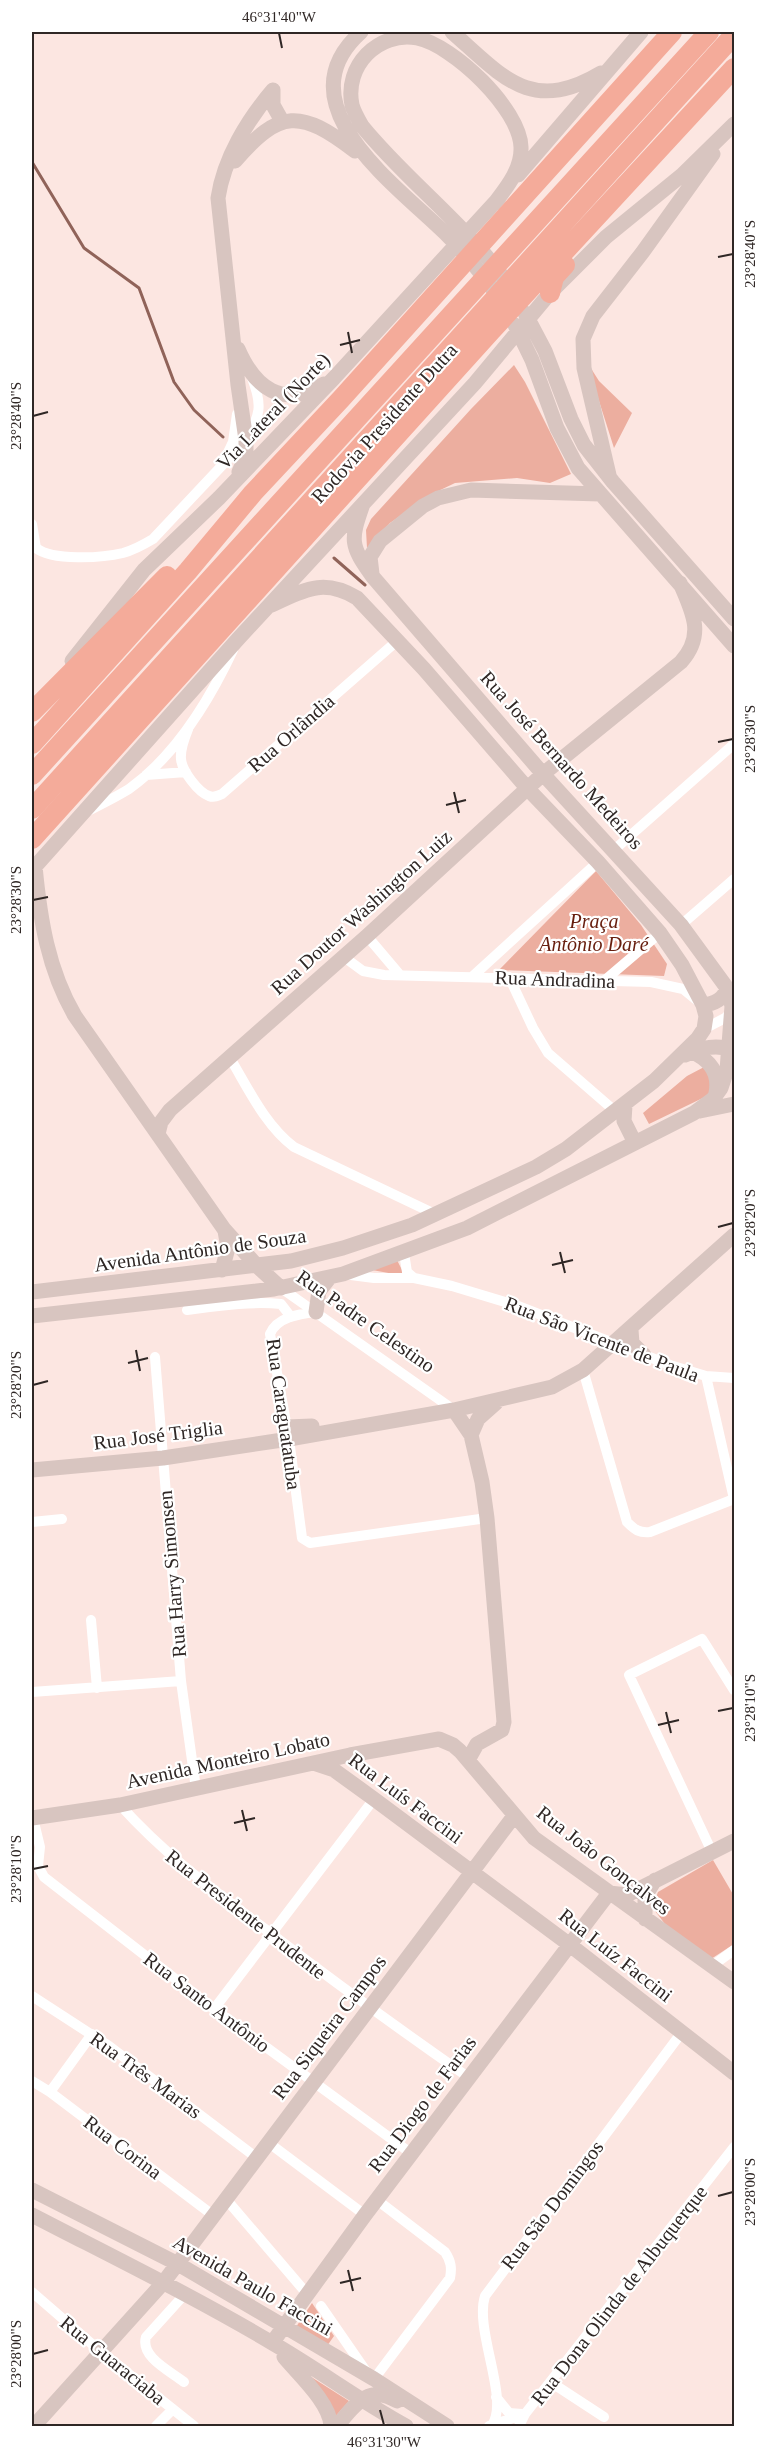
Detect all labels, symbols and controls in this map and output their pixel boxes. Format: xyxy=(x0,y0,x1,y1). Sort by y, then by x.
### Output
text: 46°31'40"W xyxy=(242,9,317,25)
text: 23°28'40"S xyxy=(742,220,758,288)
street label: Rodovia Presidente Dutra xyxy=(307,339,461,507)
street label: Via Lateral (Norte) xyxy=(212,348,335,474)
text: 23°28'40"S xyxy=(8,382,24,450)
street label: Rua José Bernardo Medeiros xyxy=(476,667,648,854)
street label: Rua Orlândia xyxy=(243,689,339,776)
text: 23°28'30"S xyxy=(742,705,758,773)
street label: Rua Doutor Washington Luiz xyxy=(266,825,457,1000)
text: 23°28'30"S xyxy=(8,866,24,934)
park label: Praça Antônio Daré xyxy=(537,910,650,955)
street label: Rua Andradina xyxy=(494,966,616,992)
text: 23°28'20"S xyxy=(742,1189,758,1257)
street label: Avenida Antônio de Souza xyxy=(93,1224,307,1276)
street label: Rua Padre Celestino xyxy=(293,1265,439,1377)
street label: Rua São Vicente de Paula xyxy=(502,1292,702,1386)
street label: Rua Caraguatatuba xyxy=(261,1337,306,1491)
text: 23°28'20"S xyxy=(8,1351,24,1419)
street label: Rua José Triglia xyxy=(92,1416,224,1455)
street label: Rua Harry Simonsen xyxy=(154,1489,191,1659)
text: 23°28'10"S xyxy=(742,1674,758,1742)
street label: Avenida Monteiro Lobato xyxy=(124,1728,332,1792)
street label: Rua Luís Faccini xyxy=(345,1748,468,1848)
street label: Rua João Gonçalves xyxy=(532,1801,675,1920)
text: 23°28'10"S xyxy=(8,1835,24,1903)
street label: Rua Presidente Prudente xyxy=(162,1845,330,1983)
street label: Rua Luíz Faccini xyxy=(555,1904,677,2006)
street label: Rua Santo Antônio xyxy=(140,1947,274,2057)
street label: Rua Siqueira Campos xyxy=(268,1951,391,2104)
street label: Rua Três Marias xyxy=(86,2027,206,2123)
street label: Rua Diogo de Farias xyxy=(364,2031,481,2177)
street label: Rua Corina xyxy=(80,2111,166,2183)
street label: Rua São Domingos xyxy=(496,2136,609,2274)
text: 23°28'00"S xyxy=(742,2158,758,2226)
street label: Rua Dona Olinda de Albuquerque xyxy=(527,2181,712,2410)
street label: Avenida Paulo Faccini xyxy=(169,2230,337,2340)
street label: Rua Guaraciaba xyxy=(56,2311,170,2409)
text: 23°28'00"S xyxy=(8,2320,24,2388)
text: 46°31'30"W xyxy=(347,2434,422,2450)

